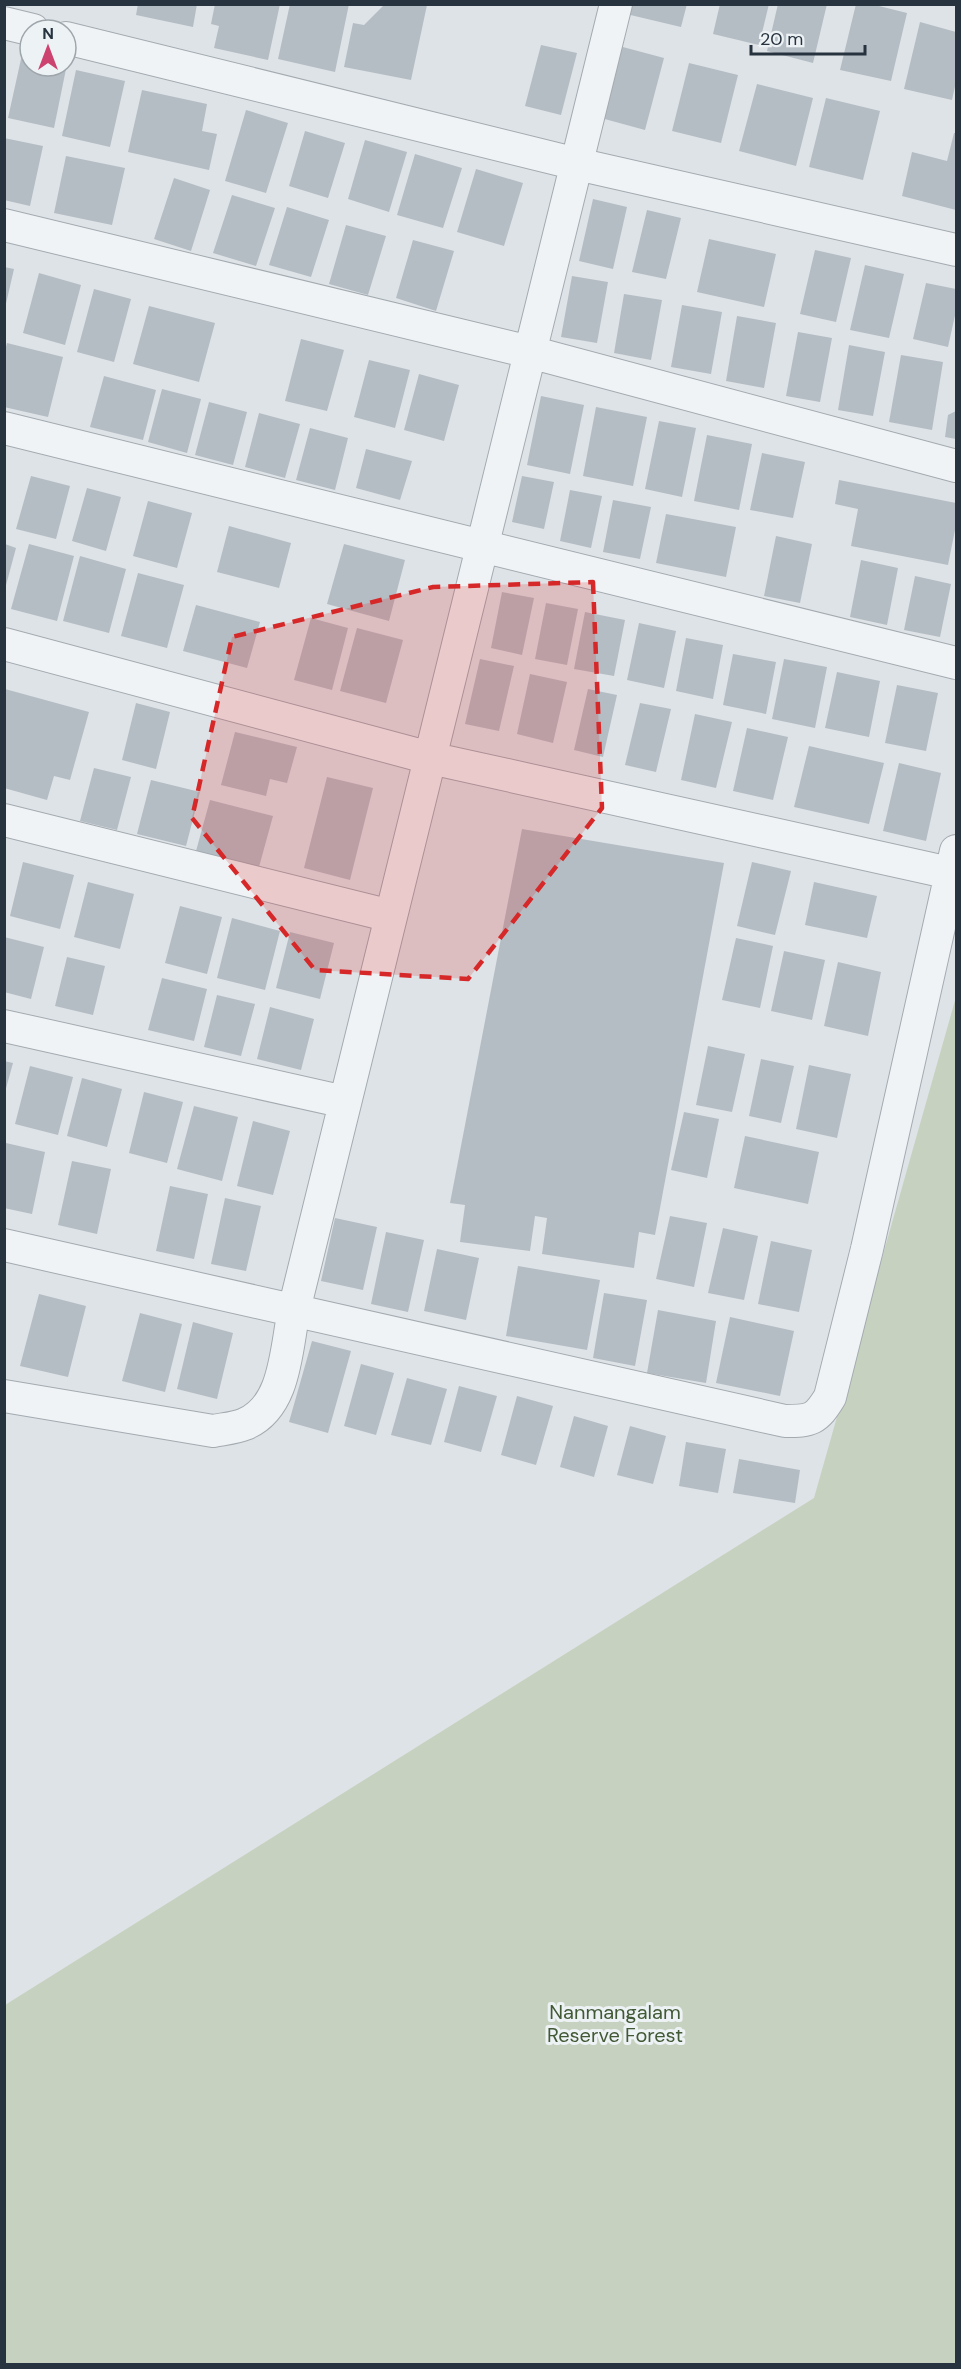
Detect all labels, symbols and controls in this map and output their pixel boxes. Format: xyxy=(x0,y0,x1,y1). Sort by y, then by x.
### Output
north arrow xyxy=(18,18,78,78)
scale bar xyxy=(751,18,865,56)
text: N xyxy=(42,23,54,44)
text: 20 m xyxy=(760,27,803,51)
park label: Nanmangalam Reserve Forest xyxy=(547,1999,683,2048)

